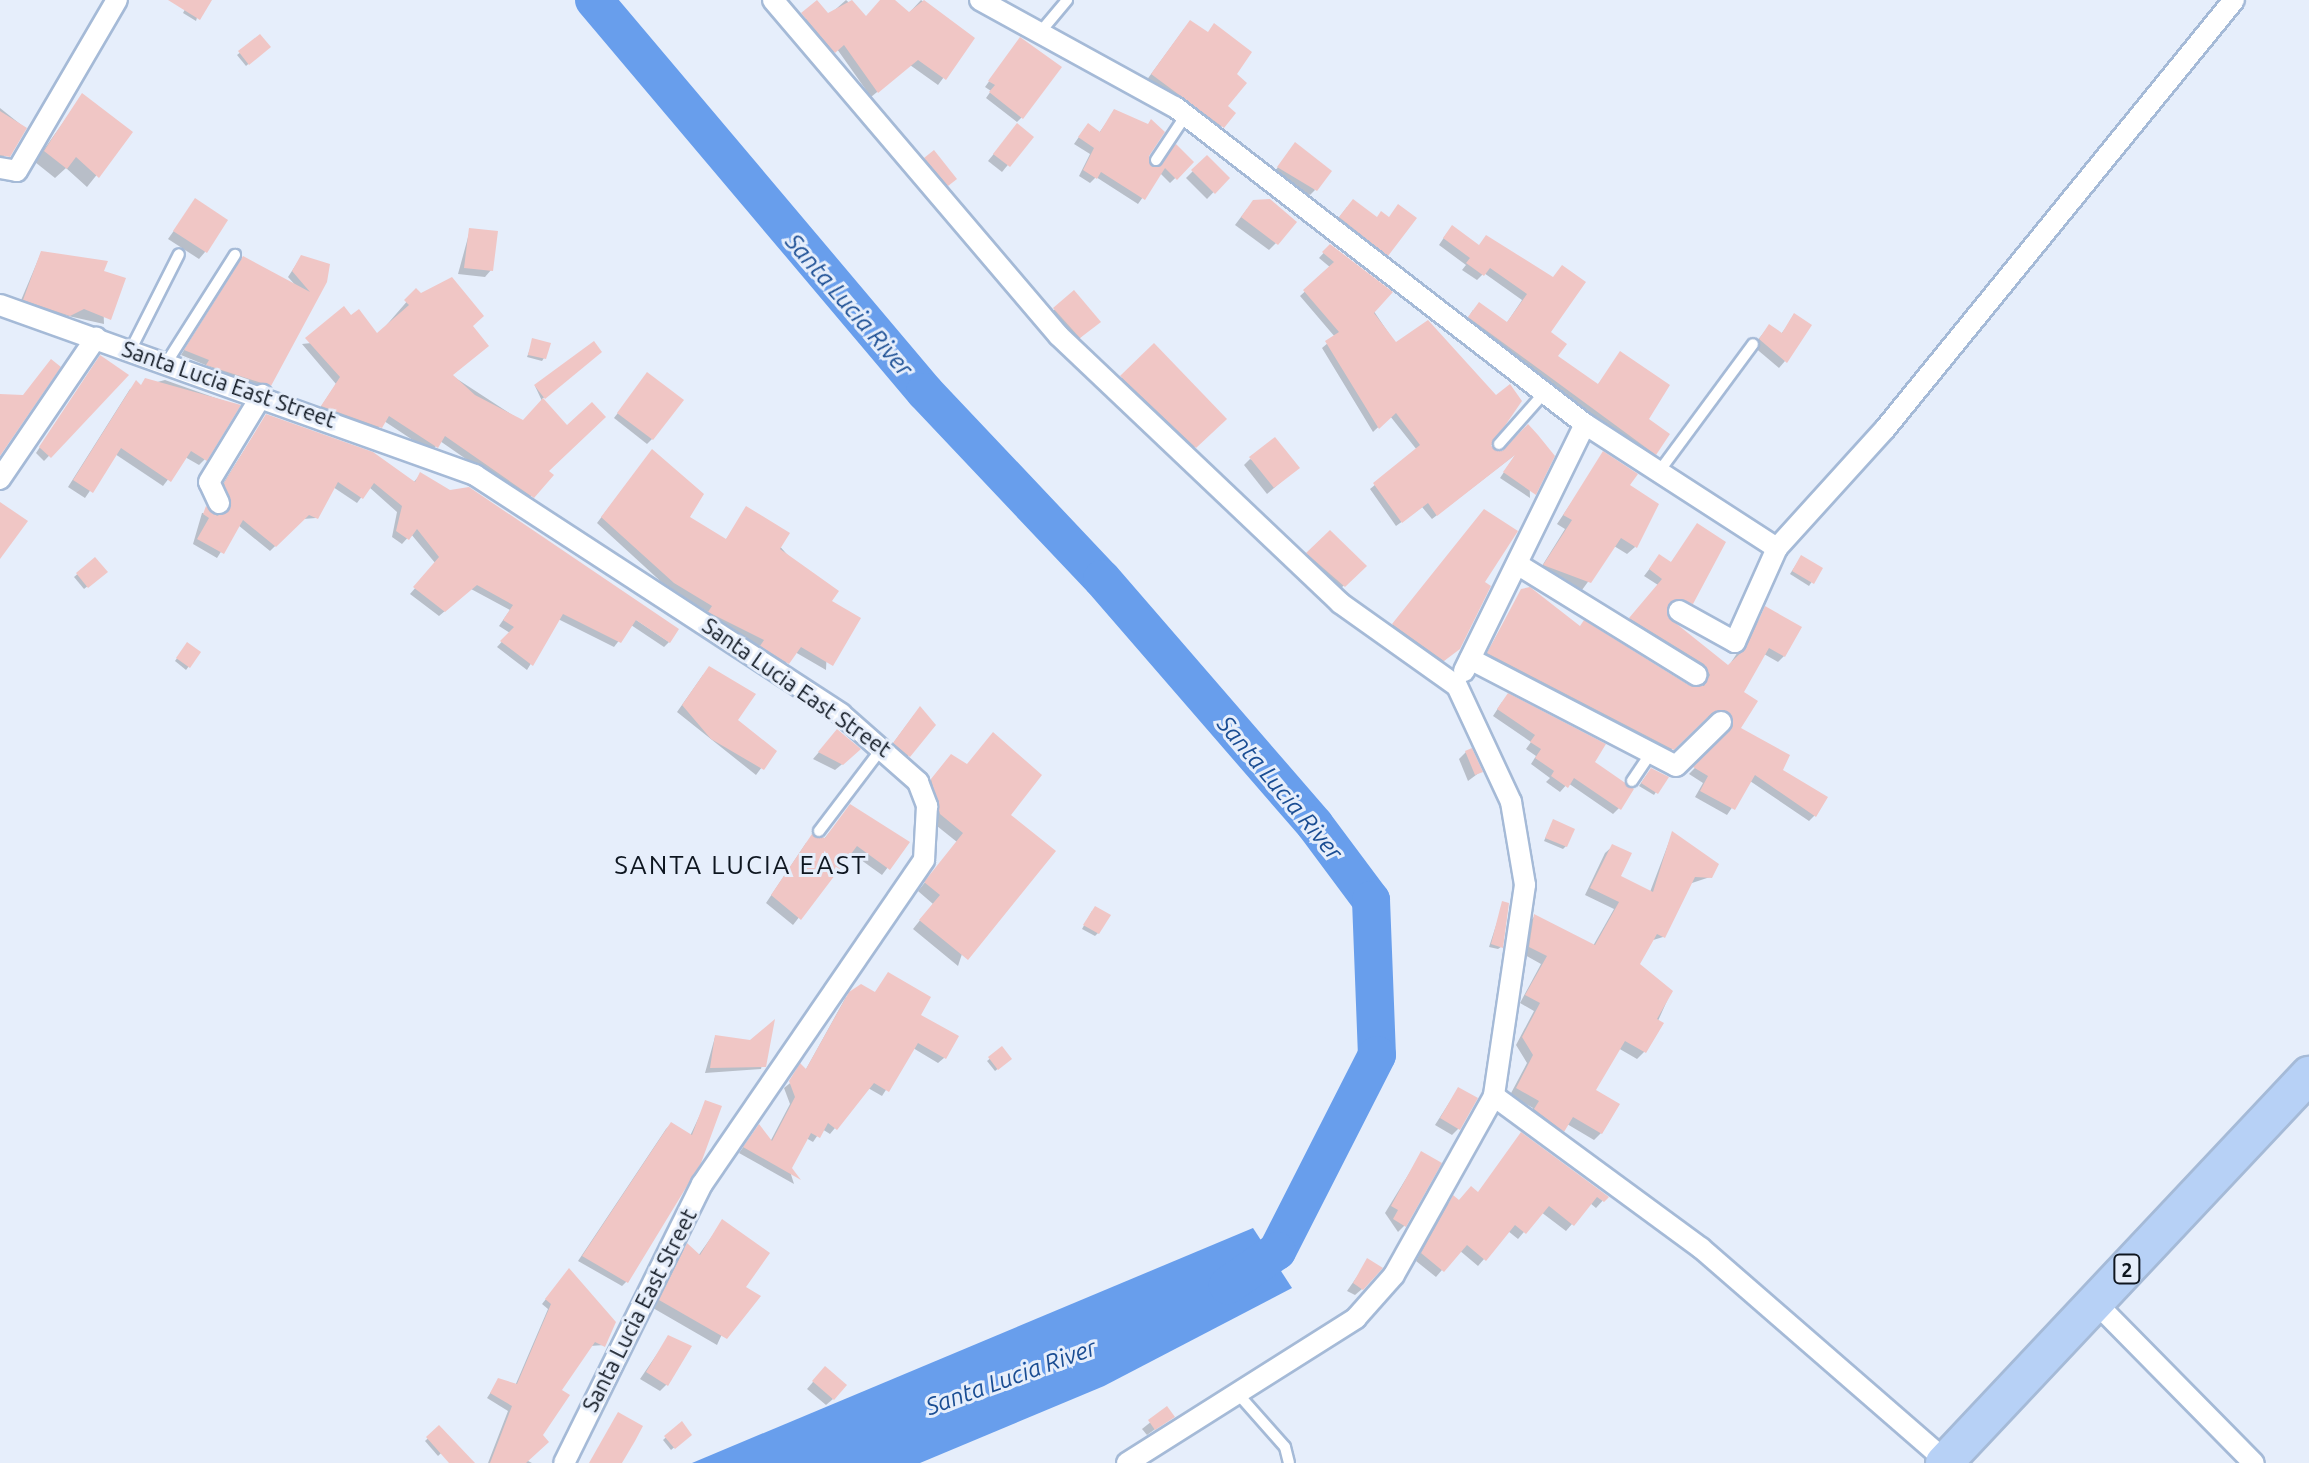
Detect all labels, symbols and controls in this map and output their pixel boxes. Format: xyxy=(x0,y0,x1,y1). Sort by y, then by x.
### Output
water label: Santa Lucia River xyxy=(779,228,919,382)
street label: Santa Lucia East Street xyxy=(119,335,339,433)
street label: Santa Lucia East Street xyxy=(698,612,896,762)
water label: Santa Lucia River xyxy=(1211,710,1349,866)
district label: SANTA LUCIA EAST xyxy=(614,849,868,881)
street label: Santa Lucia East Street xyxy=(576,1204,702,1416)
road number: 2 xyxy=(2113,1253,2141,1285)
water label: Santa Lucia River xyxy=(922,1333,1100,1421)

